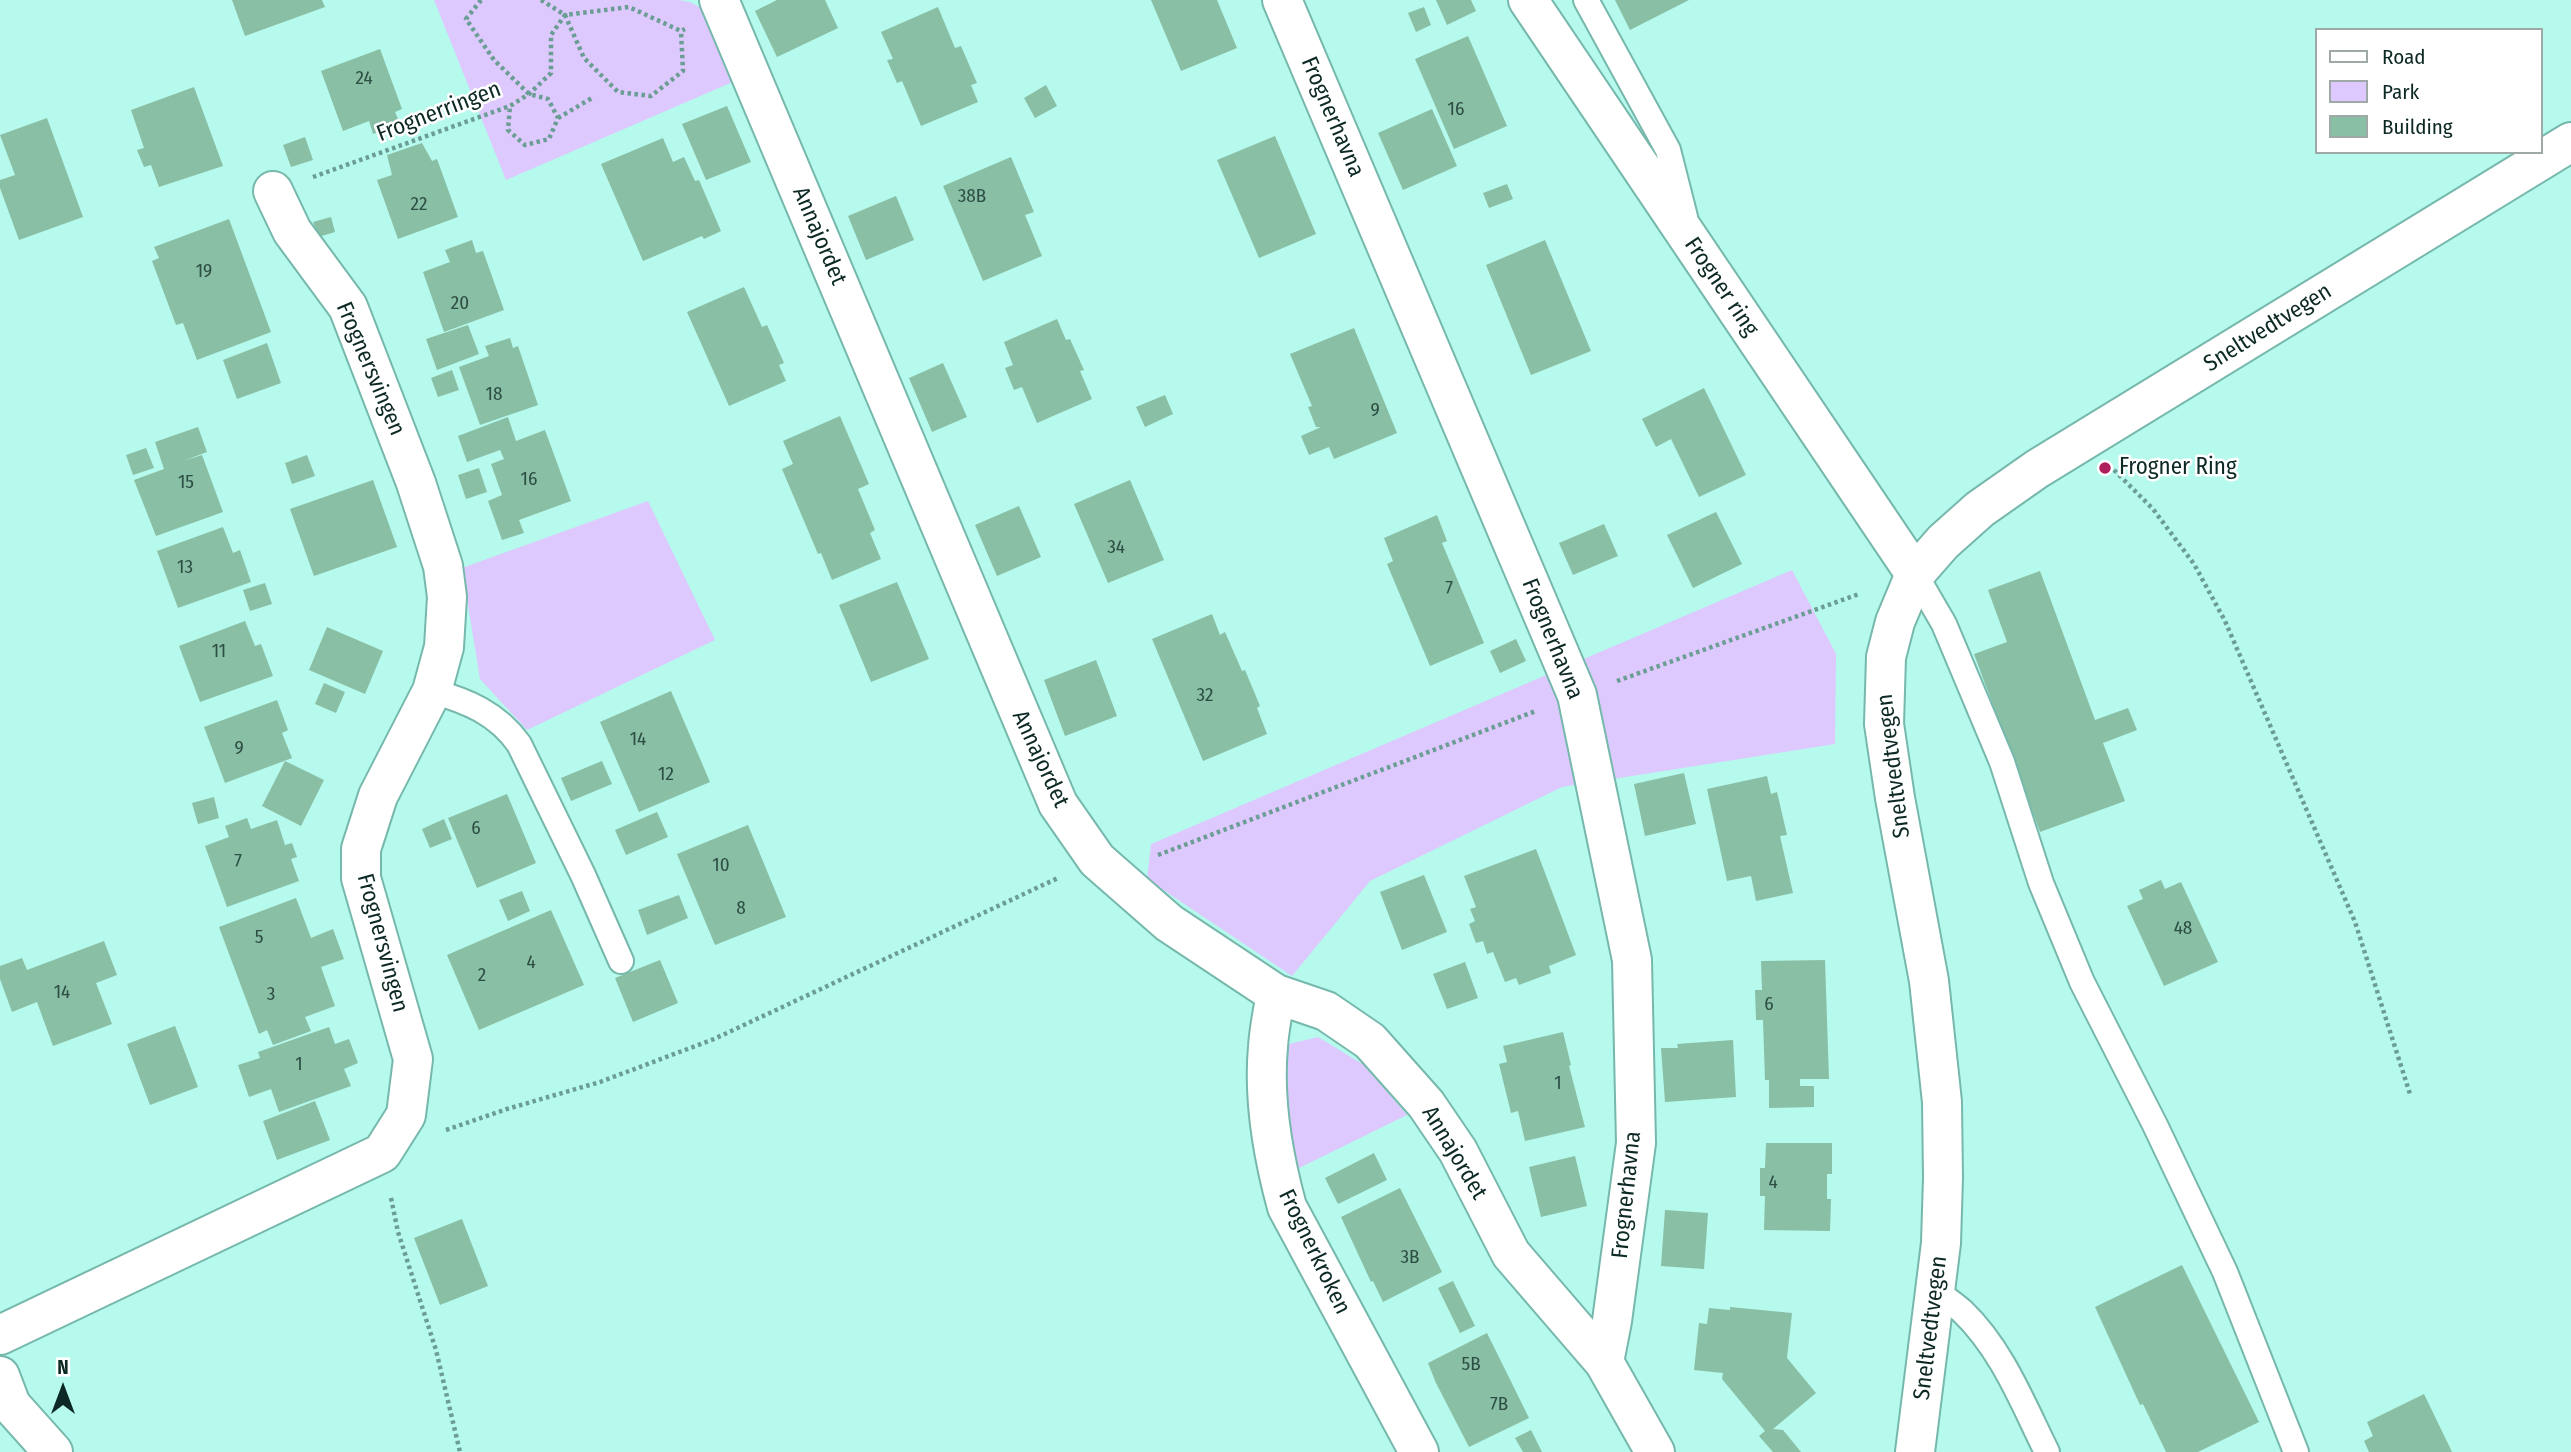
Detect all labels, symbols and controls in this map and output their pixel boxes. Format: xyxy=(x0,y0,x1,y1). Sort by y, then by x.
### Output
legend xyxy=(2316,28,2543,154)
text: Road xyxy=(2382,44,2426,70)
street label: Frognerhavna xyxy=(1294,53,1370,181)
house number: 24 xyxy=(355,68,373,90)
street label: Frognerringen xyxy=(373,76,505,148)
text: Park xyxy=(2382,79,2419,105)
house number: 16 xyxy=(1448,99,1464,121)
text: Building xyxy=(2382,114,2453,140)
street label: Annajordet xyxy=(786,183,852,289)
house number: 38B xyxy=(958,186,986,208)
house number: 22 xyxy=(411,194,427,216)
street label: Frogner ring xyxy=(1678,232,1764,342)
house number: 19 xyxy=(196,261,212,283)
street label: Sneltvedtvegen xyxy=(2199,278,2337,378)
house number: 20 xyxy=(451,293,469,315)
street label: Frognersvingen xyxy=(329,298,411,440)
house number: 18 xyxy=(486,384,502,406)
house number: 9 xyxy=(1370,400,1380,422)
place label: Frogner Ring xyxy=(2119,454,2237,482)
marker: Frogner Ring xyxy=(2097,460,2113,476)
house number: 16 xyxy=(521,469,537,491)
house number: 15 xyxy=(178,472,194,494)
house number: 34 xyxy=(1107,537,1125,559)
house number: 13 xyxy=(177,557,193,579)
street label: Frognerhavna xyxy=(1515,575,1589,703)
house number: 7 xyxy=(1445,578,1453,600)
house number: 11 xyxy=(212,641,226,663)
house number: 32 xyxy=(1197,685,1213,707)
street label: Sneltvedtvegen xyxy=(1871,692,1917,840)
street label: Annajordet xyxy=(1006,706,1074,812)
house number: 14 xyxy=(630,729,646,751)
house number: 9 xyxy=(234,738,244,760)
house number: 12 xyxy=(658,764,674,786)
house number: 6 xyxy=(471,818,481,840)
house number: 7 xyxy=(234,851,242,873)
house number: 10 xyxy=(712,855,730,877)
street label: Frognersvingen xyxy=(350,871,414,1015)
house number: 8 xyxy=(736,898,746,920)
house number: 48 xyxy=(2174,918,2192,940)
house number: 5 xyxy=(255,927,263,949)
house number: 4 xyxy=(526,952,536,974)
house number: 2 xyxy=(478,965,486,987)
house number: 14 xyxy=(54,982,70,1004)
house number: 3 xyxy=(267,984,275,1006)
house number: 6 xyxy=(1764,994,1774,1016)
house number: 1 xyxy=(295,1054,303,1076)
house number: 1 xyxy=(1554,1073,1562,1095)
street label: Annajordet xyxy=(1415,1101,1493,1205)
street label: Frognerhavna xyxy=(1607,1130,1647,1260)
house number: 4 xyxy=(1768,1172,1778,1194)
street label: Frognerkroken xyxy=(1272,1185,1356,1319)
house number: 3B xyxy=(1401,1247,1419,1269)
street label: Sneltvedtvegen xyxy=(1908,1254,1954,1402)
north arrow xyxy=(28,1354,98,1424)
house number: 5B xyxy=(1461,1354,1481,1376)
text: N xyxy=(57,1356,69,1379)
house number: 7B xyxy=(1490,1394,1508,1416)

